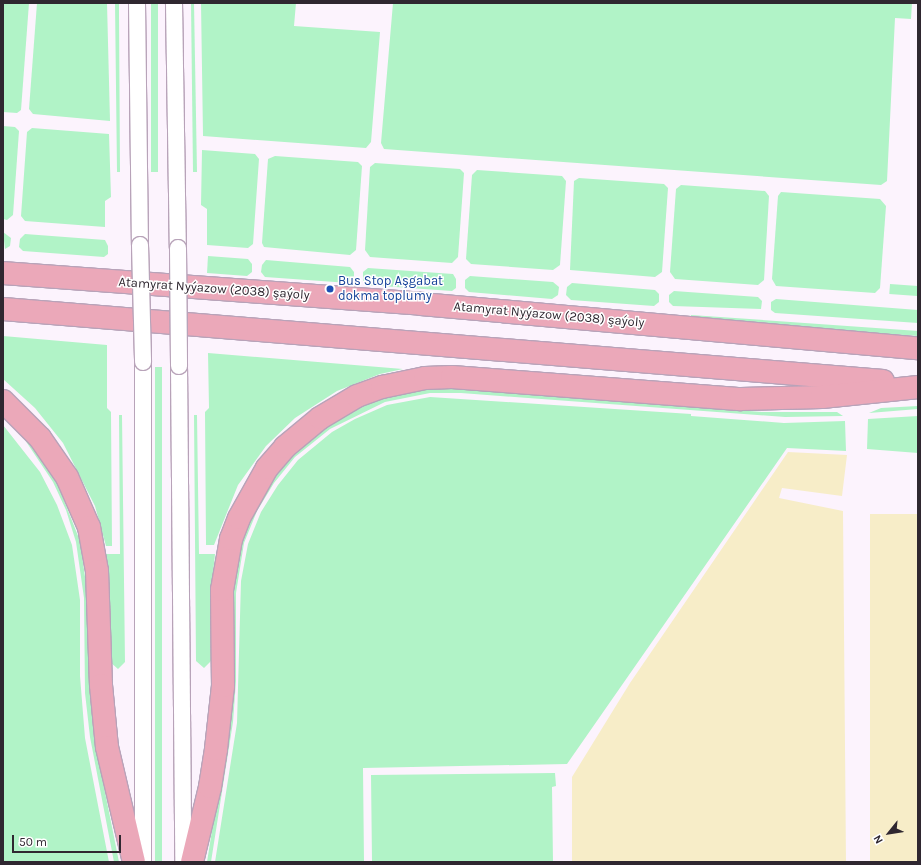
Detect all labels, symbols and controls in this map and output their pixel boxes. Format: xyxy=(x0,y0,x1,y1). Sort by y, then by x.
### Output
place label: Bus Stop Aşgabat dokma toplumy xyxy=(338,274,443,305)
street label: Atamyrat Nyýazow (2038) şaýoly xyxy=(118,275,310,303)
marker: Bus Stop Aşgabat dokma toplumy xyxy=(325,284,335,294)
street label: Atamyrat Nyýazow (2038) şaýoly xyxy=(453,299,645,331)
north arrow xyxy=(869,813,909,853)
scale bar xyxy=(14,827,123,853)
text: N xyxy=(871,833,886,846)
text: 50 m xyxy=(19,835,47,849)

